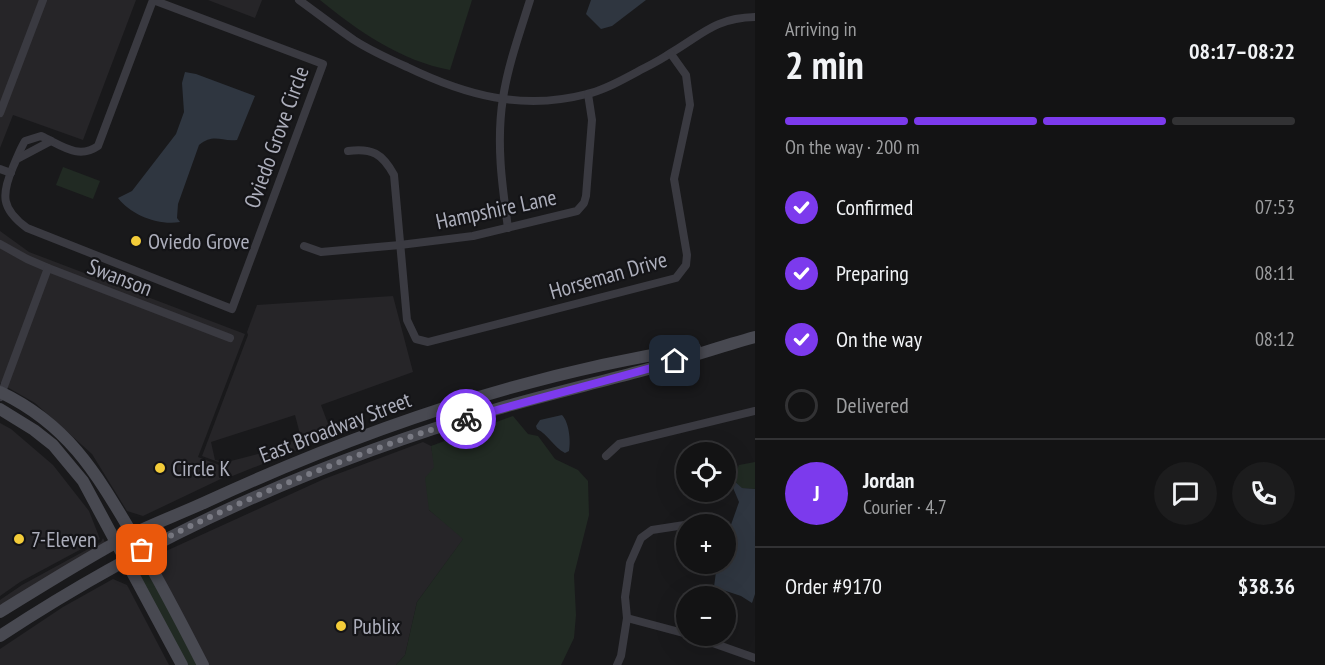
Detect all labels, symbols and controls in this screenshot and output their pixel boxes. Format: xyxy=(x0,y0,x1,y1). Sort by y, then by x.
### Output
text: Arriving in xyxy=(785,16,857,42)
text: 08:17–08:22 xyxy=(1189,37,1295,65)
text: 2 min xyxy=(785,39,864,90)
street label: Oviedo Grove Circle xyxy=(237,62,315,212)
text: On the way · 200 m xyxy=(785,134,920,160)
street label: Hampshire Lane xyxy=(433,183,559,235)
icon: check xyxy=(785,191,818,224)
text: Confirmed xyxy=(836,193,913,221)
text: 07:53 xyxy=(1255,194,1295,220)
place label: Oviedo Grove xyxy=(148,227,250,255)
marker: Oviedo Grove xyxy=(129,234,143,248)
street label: Horseman Drive xyxy=(546,245,670,305)
street label: Swanson xyxy=(83,252,157,302)
icon: check xyxy=(785,257,818,290)
text: Preparing xyxy=(836,259,909,287)
text: 08:11 xyxy=(1255,260,1295,286)
icon: check xyxy=(785,323,818,356)
text: On the way xyxy=(836,325,922,353)
text: 08:12 xyxy=(1255,326,1295,352)
pin xyxy=(649,335,700,386)
icon: home xyxy=(658,344,691,377)
street label: East Broadway Street xyxy=(255,385,415,469)
courier xyxy=(436,389,496,449)
text: Delivered xyxy=(836,391,909,419)
icon: bike xyxy=(450,403,483,436)
map controls xyxy=(676,442,736,646)
button: locate xyxy=(676,442,736,502)
place label: Circle K xyxy=(172,454,231,482)
marker: Circle K xyxy=(153,461,167,475)
button: chat xyxy=(1154,462,1217,525)
button: phone xyxy=(1232,462,1295,525)
text: Jordan xyxy=(863,466,914,494)
text: J xyxy=(813,479,820,507)
text: Courier · 4.7 xyxy=(863,494,947,520)
button: + xyxy=(676,514,736,574)
pin xyxy=(116,524,167,575)
place label: 7-Eleven xyxy=(31,525,97,553)
marker: 7-Eleven xyxy=(12,532,26,546)
icon: bag xyxy=(125,533,158,566)
text: Order #9170 xyxy=(785,572,882,600)
text: $38.36 xyxy=(1238,572,1295,600)
button: − xyxy=(676,586,736,646)
place label: Publix xyxy=(353,612,400,640)
marker: Publix xyxy=(334,619,348,633)

